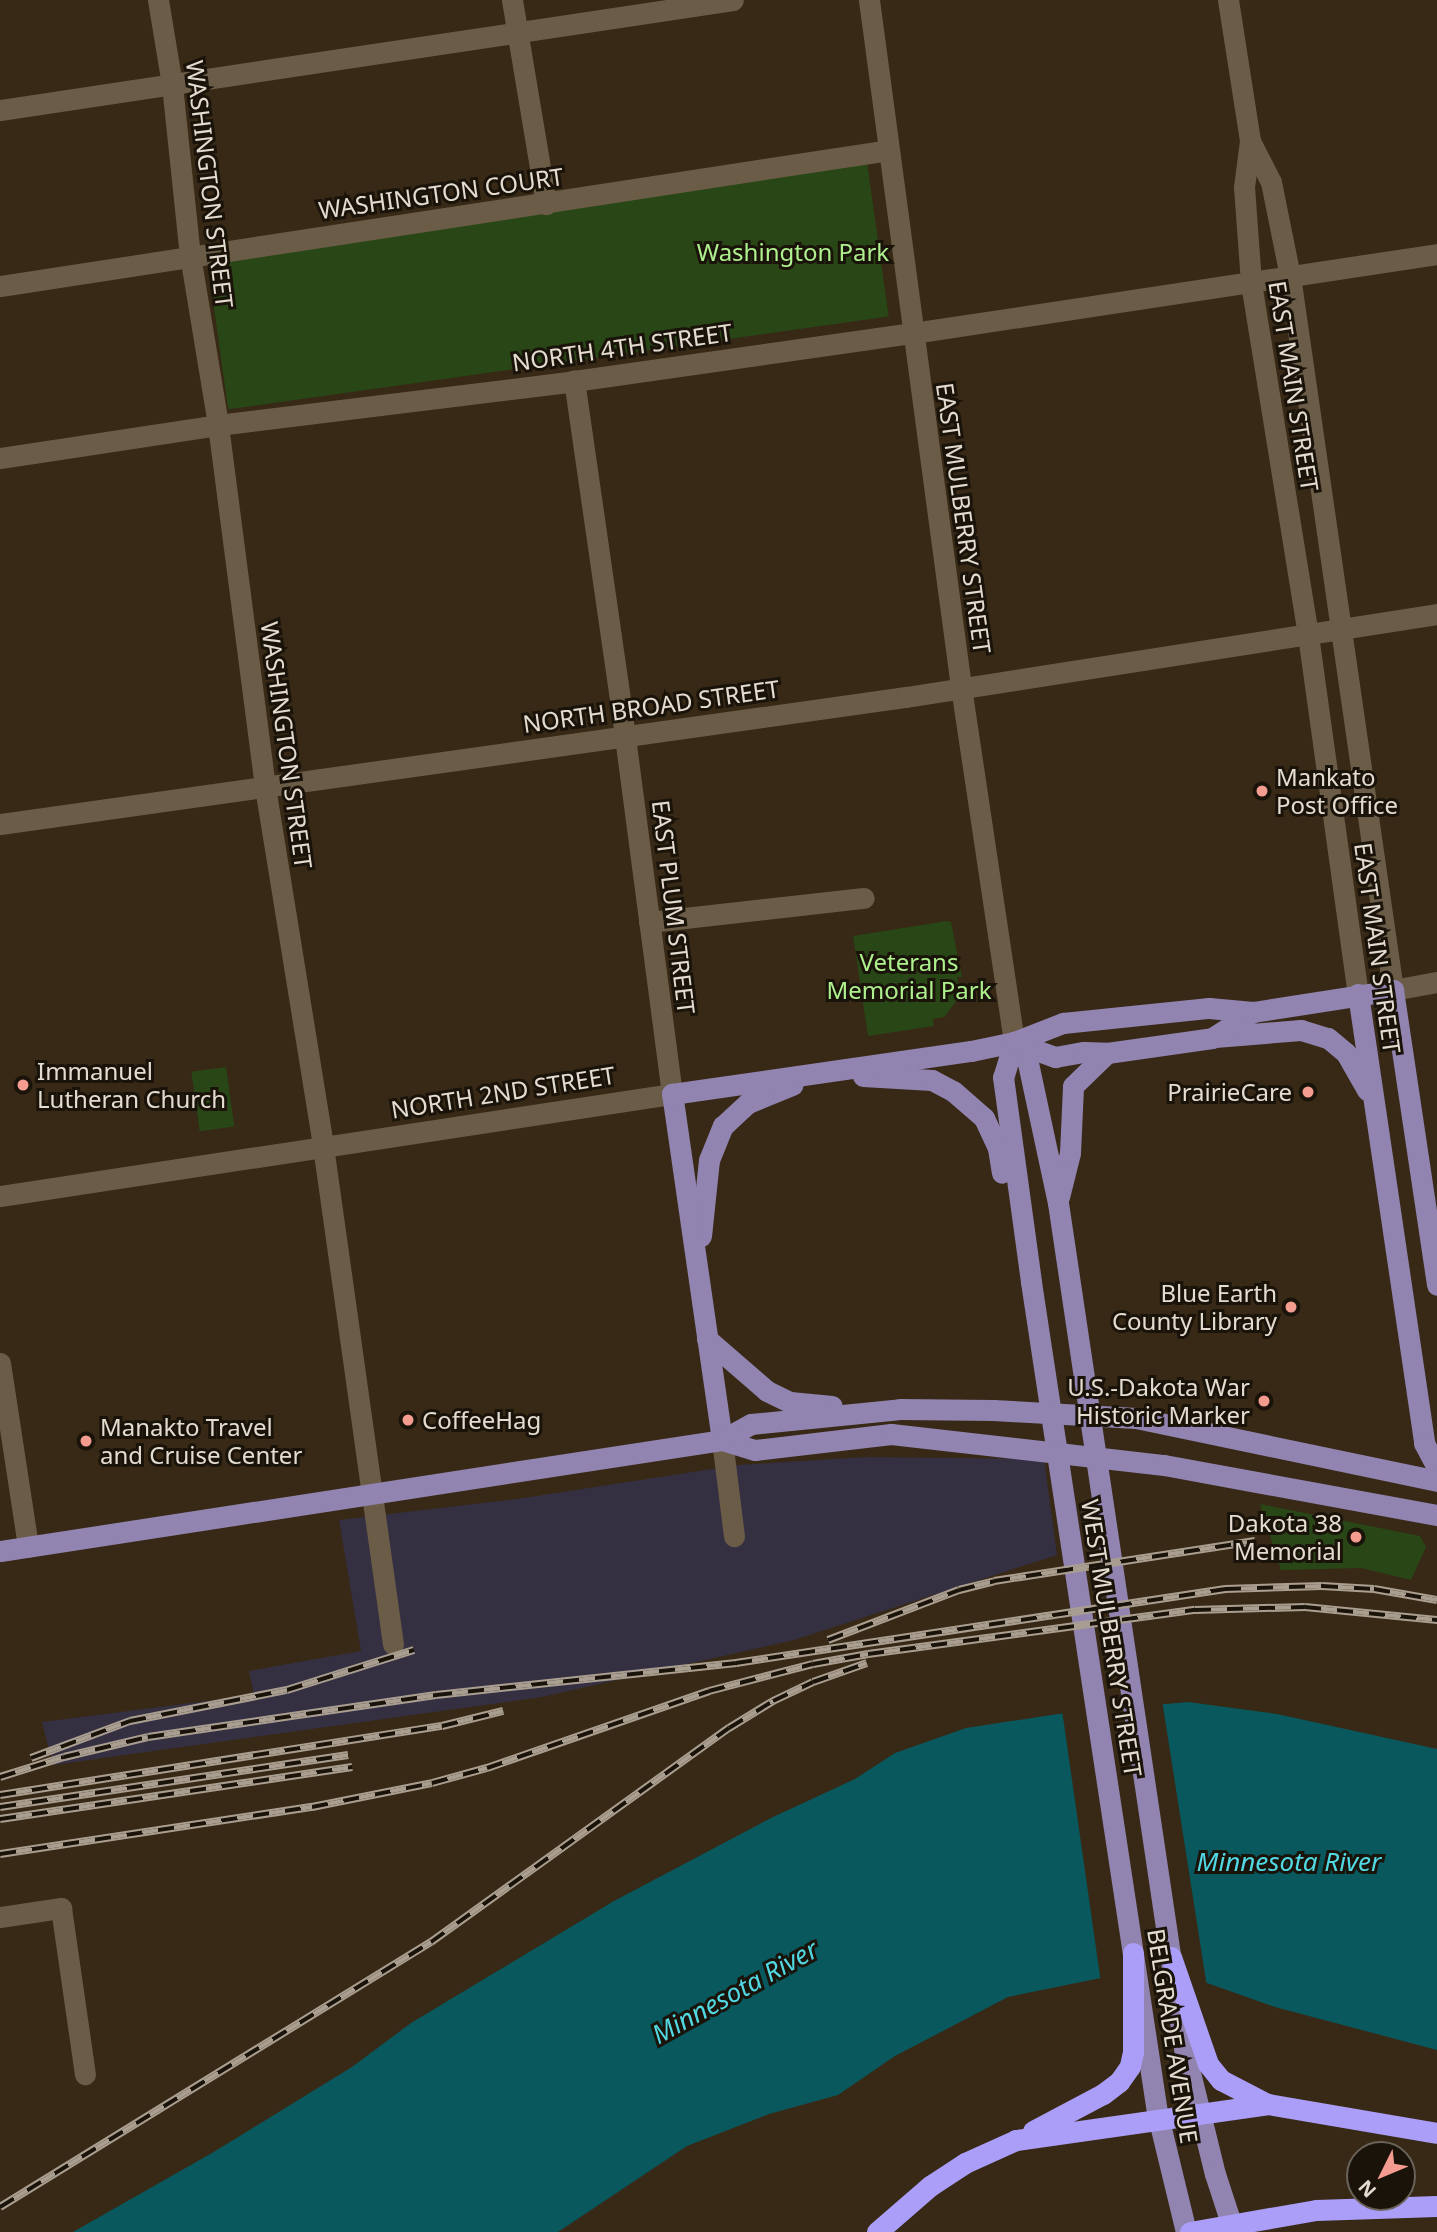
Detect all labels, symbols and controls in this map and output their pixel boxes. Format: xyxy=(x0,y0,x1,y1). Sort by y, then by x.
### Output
street label: WASHINGTON STREET xyxy=(181,59,239,309)
street label: WASHINGTON COURT xyxy=(317,162,565,224)
park label: Washington Park xyxy=(697,238,889,266)
street label: EAST MAIN STREET xyxy=(1263,279,1325,493)
street label: NORTH 4TH STREET xyxy=(510,317,734,377)
street label: EAST MULBERRY STREET xyxy=(931,381,997,655)
street label: WASHINGTON STREET xyxy=(255,620,319,870)
street label: NORTH BROAD STREET xyxy=(521,674,781,738)
place label: Mankato Post Office xyxy=(1276,763,1398,819)
marker: Mankato Post Office xyxy=(1254,783,1270,799)
street label: EAST PLUM STREET xyxy=(647,798,701,1016)
street label: EAST MAIN STREET xyxy=(1349,841,1407,1055)
park label: Veterans Memorial Park xyxy=(827,948,991,1004)
place label: Immanuel Lutheran Church xyxy=(37,1057,226,1113)
street label: NORTH 2ND STREET xyxy=(389,1060,617,1124)
marker: Immanuel Lutheran Church xyxy=(15,1077,31,1093)
place label: PrairieCare xyxy=(1167,1078,1292,1106)
marker: PrairieCare xyxy=(1298,1082,1318,1102)
place label: Blue Earth County Library xyxy=(1112,1279,1277,1335)
marker: Blue Earth County Library xyxy=(1283,1299,1299,1315)
place label: U.S.-Dakota War Historic Marker xyxy=(1067,1373,1250,1429)
marker: U.S.-Dakota War Historic Marker xyxy=(1256,1393,1272,1409)
place label: CoffeeHag xyxy=(422,1406,541,1434)
marker: CoffeeHag xyxy=(400,1412,416,1428)
place label: Manakto Travel and Cruise Center xyxy=(100,1413,302,1469)
marker: Manakto Travel and Cruise Center xyxy=(78,1433,94,1449)
street label: WEST MULBERRY STREET xyxy=(1076,1497,1148,1779)
place label: Dakota 38 Memorial xyxy=(1228,1509,1342,1565)
marker: Dakota 38 Memorial xyxy=(1348,1529,1364,1545)
water label: Minnesota River xyxy=(1197,1846,1381,1878)
street label: BELGRADE AVENUE xyxy=(1142,1927,1204,2145)
water label: Minnesota River xyxy=(647,1934,823,2050)
north arrow xyxy=(1346,2141,1416,2211)
text: N xyxy=(1352,2174,1382,2203)

